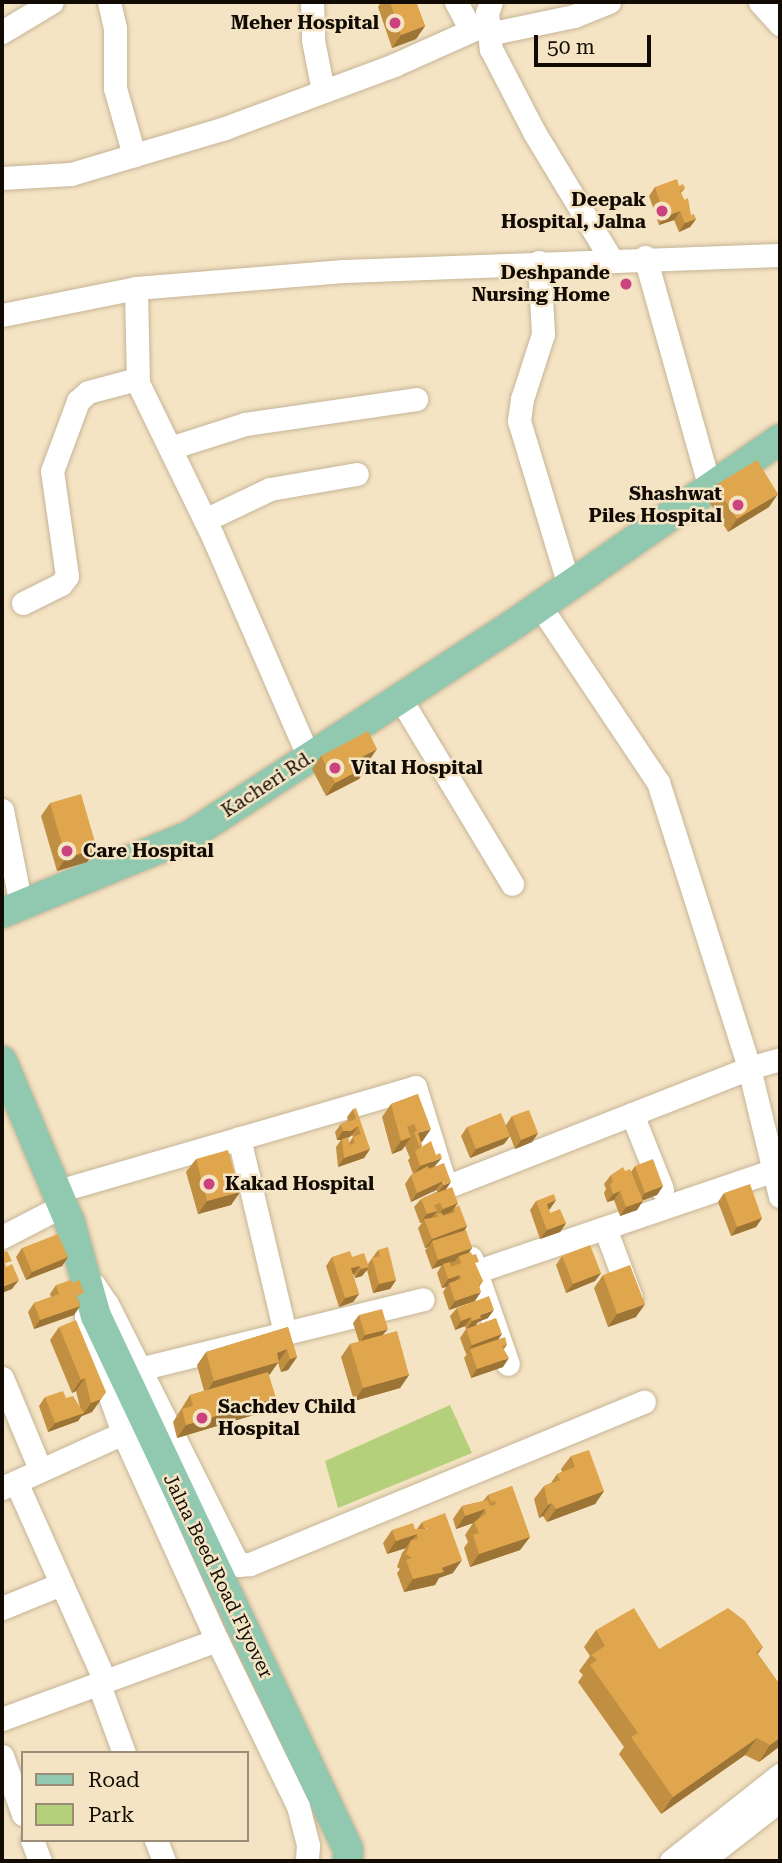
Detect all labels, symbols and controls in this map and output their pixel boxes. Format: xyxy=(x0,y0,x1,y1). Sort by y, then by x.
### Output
place label: Meher Hospital xyxy=(231,12,379,34)
marker: Meher Hospital xyxy=(385,13,405,33)
scale bar xyxy=(537,21,654,65)
text: 50 m xyxy=(547,35,595,59)
place label: Deepak Hospital, Jalna xyxy=(501,189,646,233)
marker: Deepak Hospital, Jalna xyxy=(652,201,672,221)
place label: Deshpande Nursing Home xyxy=(472,262,610,306)
marker: Deshpande Nursing Home xyxy=(616,274,636,294)
place label: Shashwat Piles Hospital xyxy=(589,483,722,527)
marker: Shashwat Piles Hospital xyxy=(728,495,748,515)
street label: Kacheri Rd. xyxy=(217,746,319,822)
place label: Vital Hospital xyxy=(351,757,483,779)
marker: Vital Hospital xyxy=(325,758,345,778)
place label: Care Hospital xyxy=(83,840,214,862)
marker: Care Hospital xyxy=(57,841,77,861)
place label: Kakad Hospital xyxy=(225,1173,374,1195)
marker: Kakad Hospital xyxy=(199,1174,219,1194)
place label: Sachdev Child Hospital xyxy=(218,1396,356,1440)
marker: Sachdev Child Hospital xyxy=(192,1408,212,1428)
street label: Jalna Beed Road Flyover xyxy=(159,1470,277,1682)
legend xyxy=(21,1751,248,1842)
text: Road xyxy=(88,1768,140,1792)
text: Park xyxy=(88,1803,134,1827)

